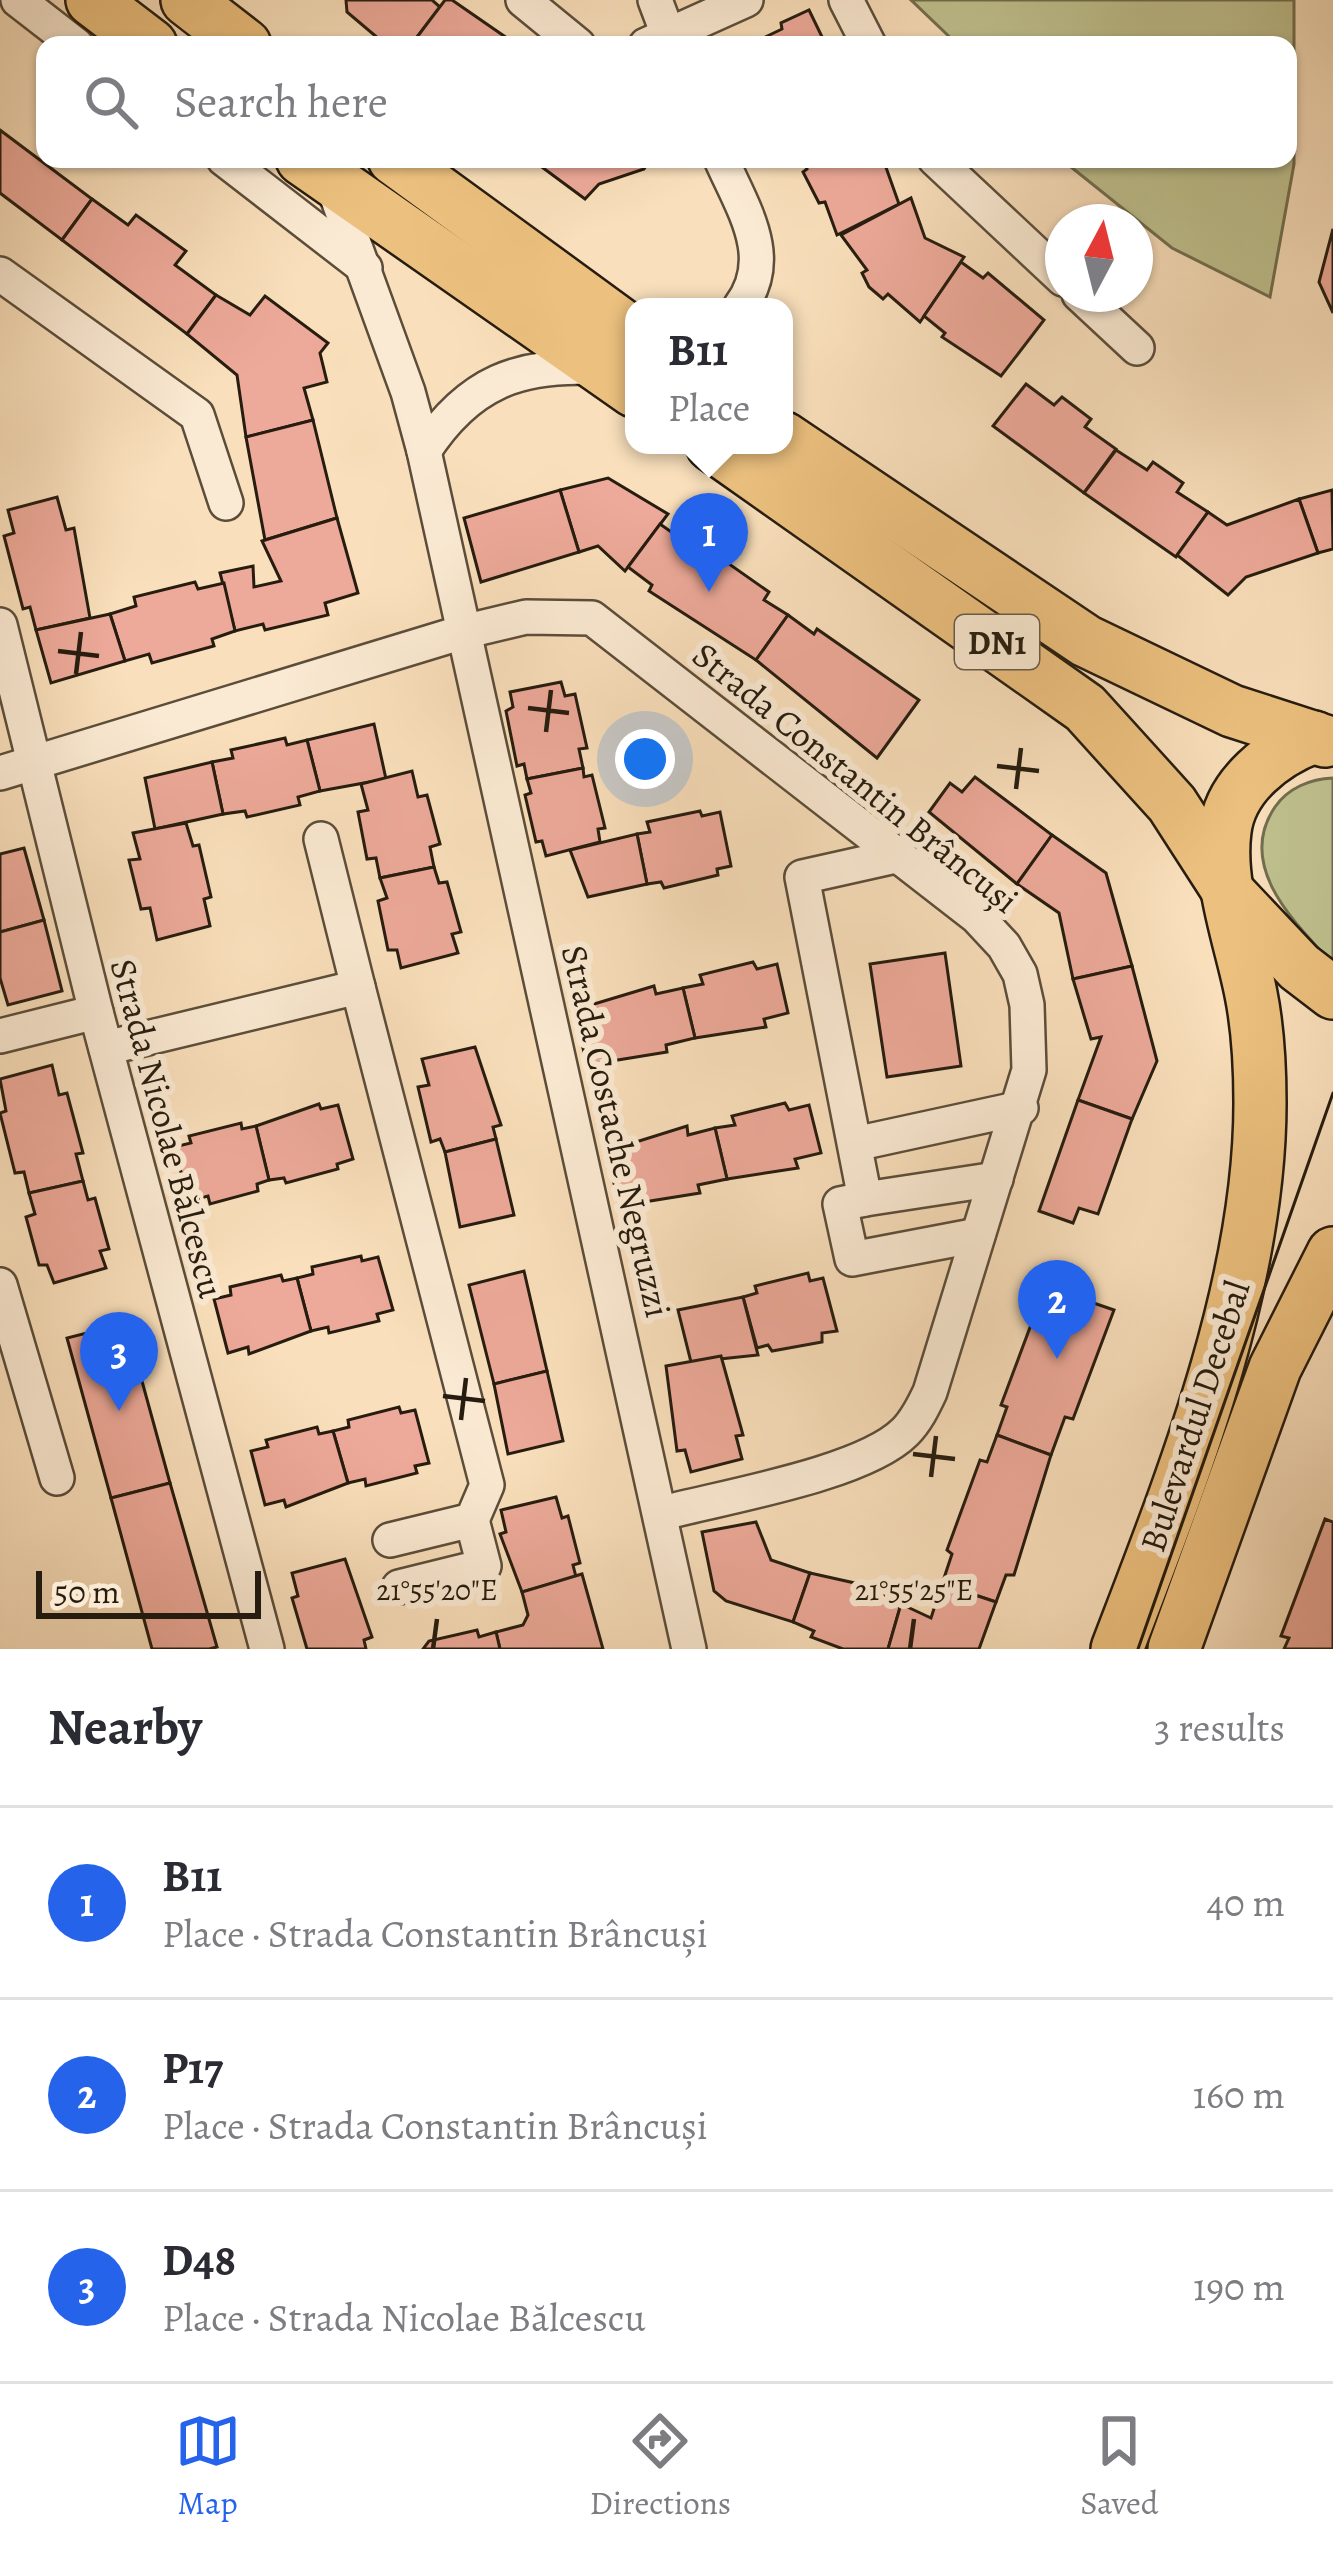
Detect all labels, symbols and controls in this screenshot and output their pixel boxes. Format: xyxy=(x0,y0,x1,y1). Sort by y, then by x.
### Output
search box xyxy=(36,36,1297,168)
icon: search xyxy=(78,69,144,135)
text: Search here xyxy=(174,71,388,133)
north arrow xyxy=(1045,204,1153,312)
popup xyxy=(625,298,793,454)
text: B11 xyxy=(668,319,728,381)
text: Place xyxy=(668,381,750,434)
pin: 1 xyxy=(670,493,748,592)
road number: DN1 xyxy=(955,615,1039,669)
street label: Strada Constantin Brâncuși xyxy=(682,631,1029,924)
your location xyxy=(615,729,675,789)
street label: Strada Costache Negruzzi xyxy=(550,940,683,1322)
street label: Strada Nicolae Bălcescu xyxy=(99,953,236,1303)
pin: 2 xyxy=(1018,1260,1096,1359)
street label: Bulevardul Decebal xyxy=(1128,1274,1261,1558)
pin: 3 xyxy=(80,1312,158,1411)
scale bar xyxy=(36,1565,261,1618)
text: 50 m xyxy=(54,1569,120,1614)
text: 21°55'20"E xyxy=(376,1570,498,1610)
text: 21°55'25"E xyxy=(855,1570,973,1610)
text: Nearby xyxy=(48,1692,202,1762)
text: 3 results xyxy=(1154,1701,1285,1754)
text: B11 xyxy=(162,1845,222,1907)
text: 1 xyxy=(80,1876,94,1929)
text: 40 m xyxy=(1206,1876,1285,1929)
text: Place · Strada Constantin Brâncuși xyxy=(162,1907,708,1960)
text: P17 xyxy=(162,2037,223,2099)
text: 2 xyxy=(78,2068,96,2121)
text: 160 m xyxy=(1193,2068,1285,2121)
text: Place · Strada Constantin Brâncuși xyxy=(162,2099,708,2152)
text: D48 xyxy=(162,2229,236,2291)
text: 3 xyxy=(79,2260,95,2313)
text: 190 m xyxy=(1193,2260,1285,2313)
text: Place · Strada Nicolae Bălcescu xyxy=(162,2291,645,2344)
tab: Map xyxy=(175,2408,241,2525)
tab: Directions xyxy=(590,2408,731,2525)
tab: Saved xyxy=(1080,2408,1158,2525)

